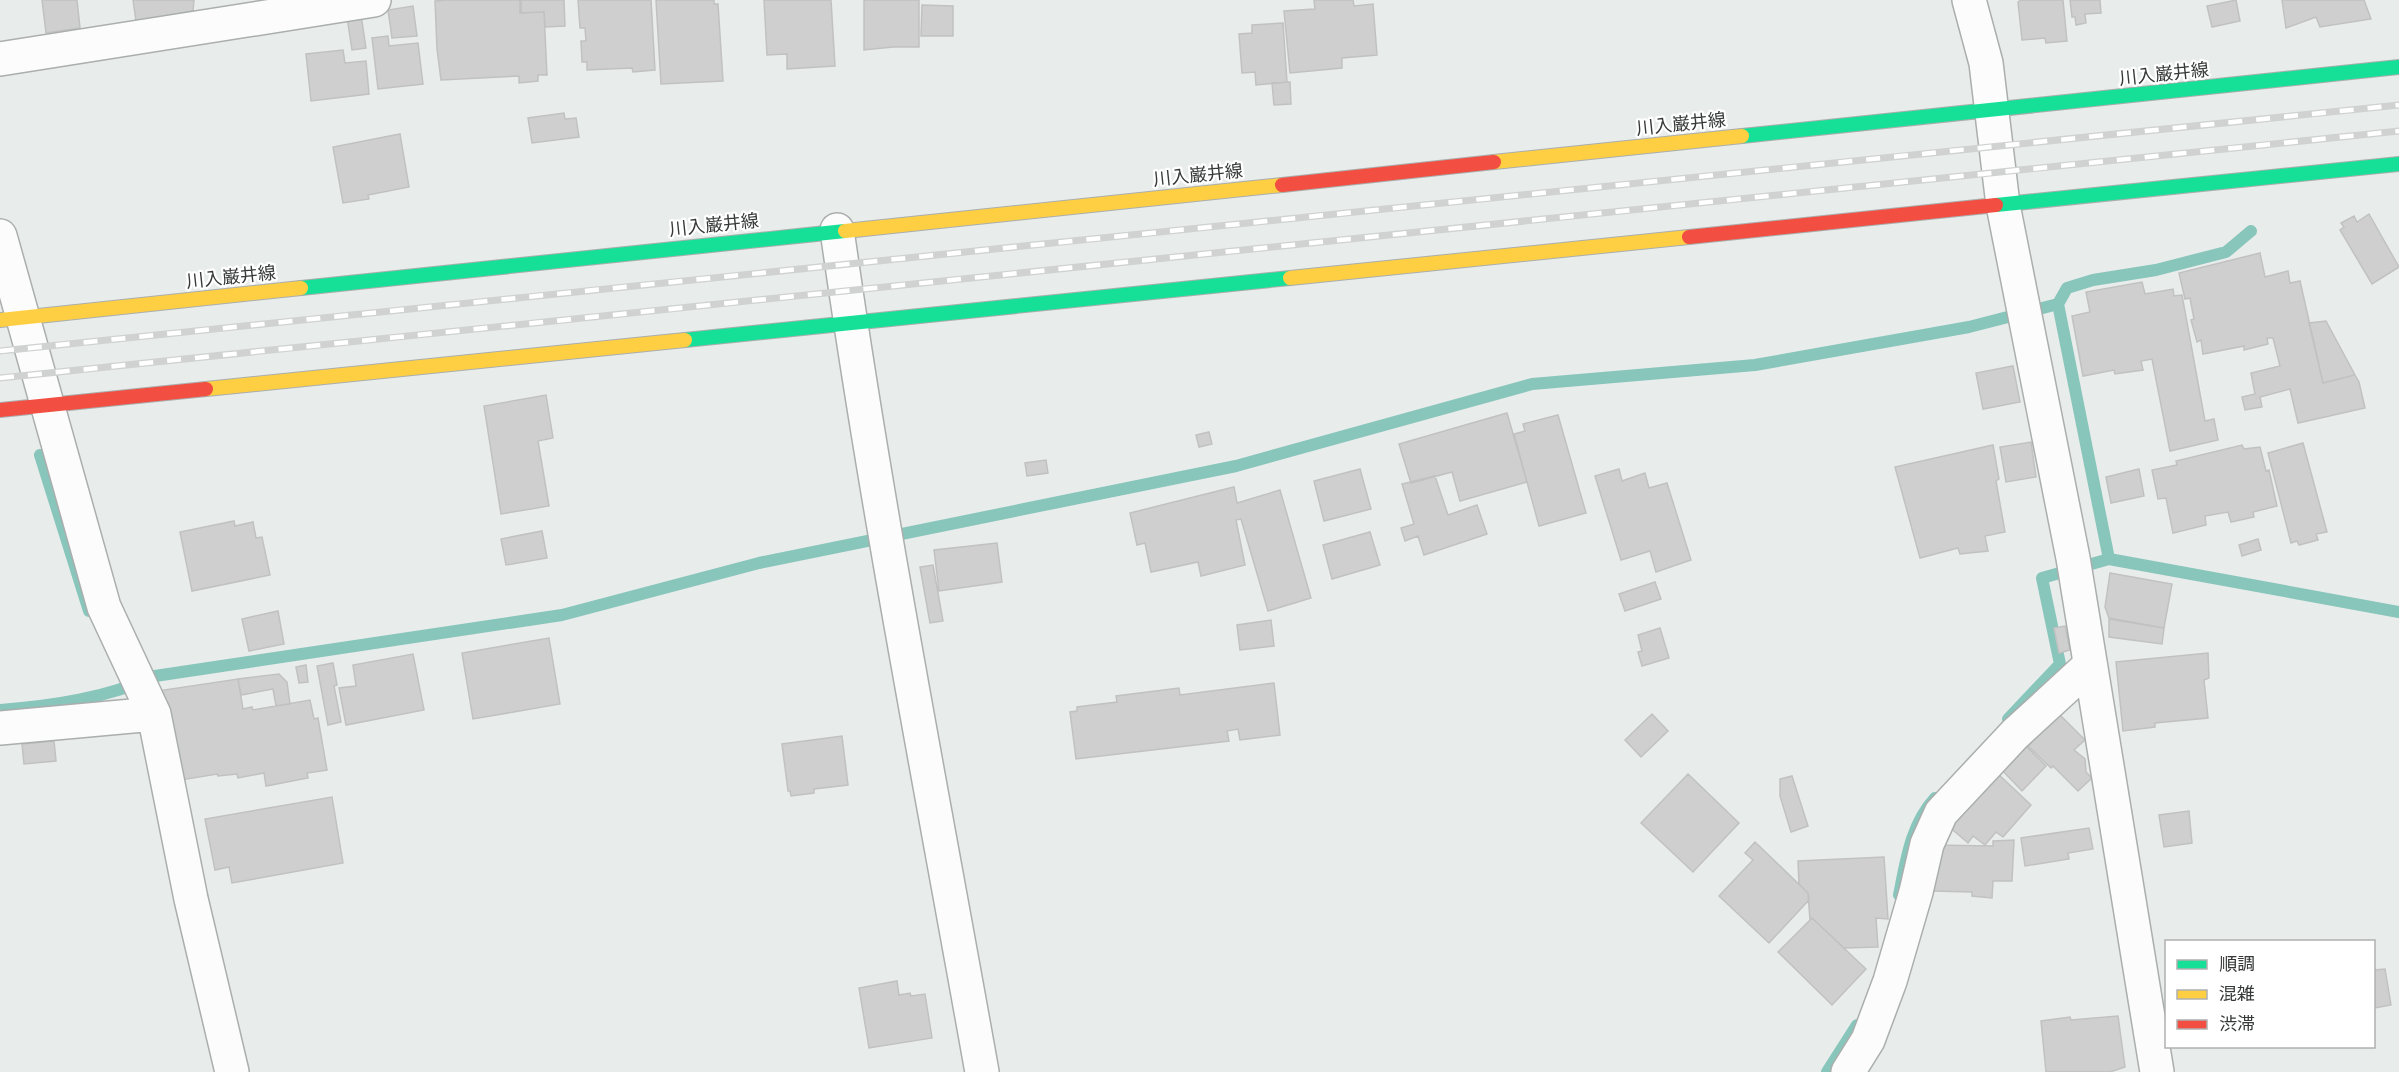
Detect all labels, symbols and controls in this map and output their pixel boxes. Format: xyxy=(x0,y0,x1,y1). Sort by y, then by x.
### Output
street label: 川入巌井線 xyxy=(2118,59,2210,89)
street label: 川入巌井線 xyxy=(1635,109,1727,139)
street label: 川入巌井線 xyxy=(1152,160,1244,190)
street label: 川入巌井線 xyxy=(668,210,760,240)
street label: 川入巌井線 xyxy=(185,262,277,292)
legend xyxy=(2165,940,2375,1048)
text: 順調 xyxy=(2219,954,2255,974)
text: 混雑 xyxy=(2219,984,2255,1004)
text: 渋滞 xyxy=(2219,1014,2255,1034)

